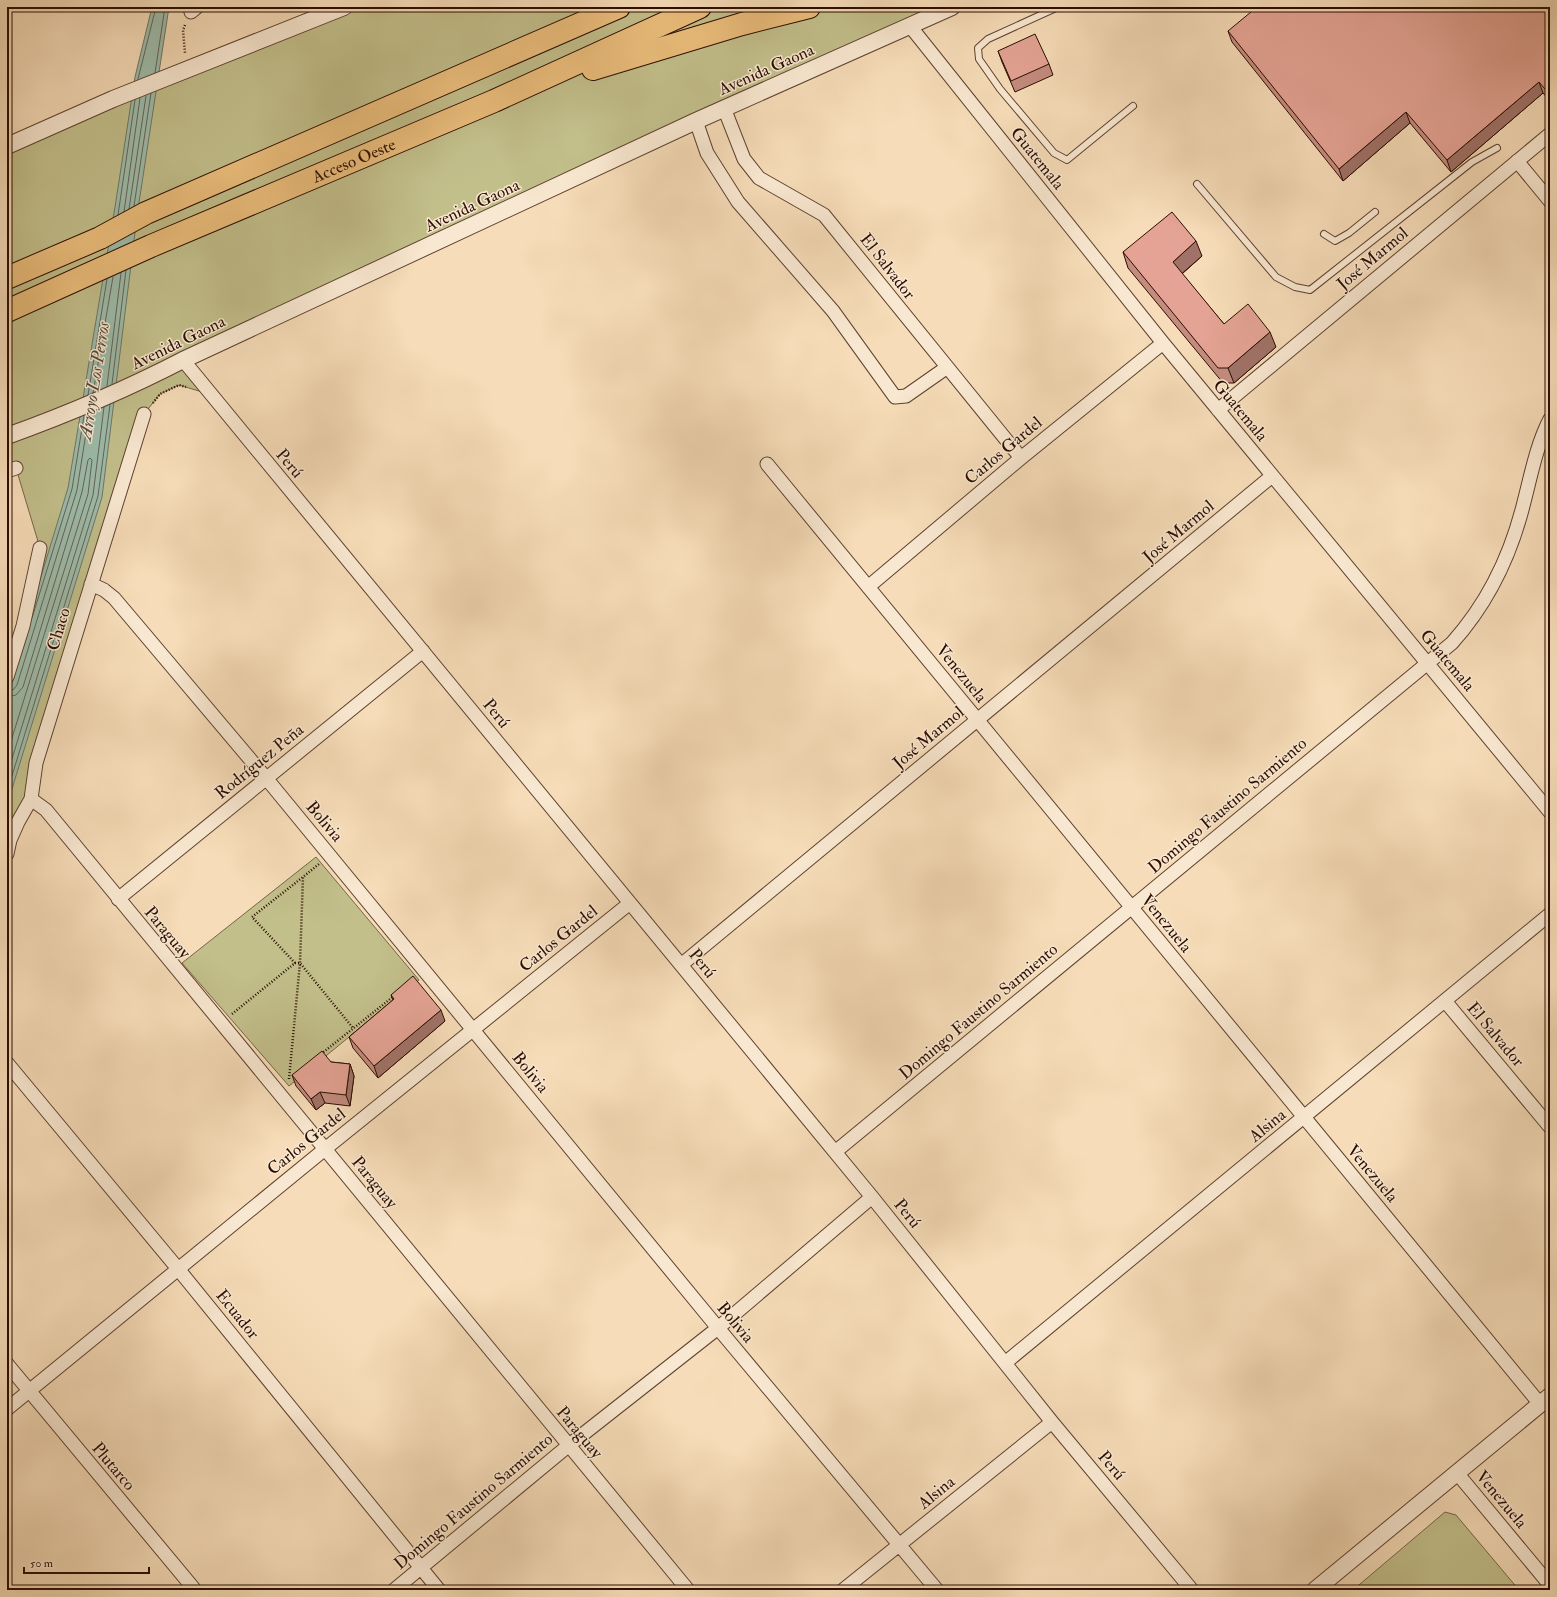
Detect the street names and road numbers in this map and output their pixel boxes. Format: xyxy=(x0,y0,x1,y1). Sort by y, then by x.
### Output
street label: Avenida Gaona xyxy=(714,39,818,100)
street label: Guatemala xyxy=(1006,123,1070,195)
street label: Acceso Oeste xyxy=(308,134,399,188)
street label: Avenida Gaona xyxy=(421,174,524,237)
street label: José Marmol xyxy=(1332,222,1413,296)
street label: El Salvador xyxy=(855,229,920,304)
street label: Avenida Gaona xyxy=(127,310,230,375)
street label: Guatemala xyxy=(1209,375,1273,446)
street label: Carlos Gardel xyxy=(960,411,1047,489)
street label: Perú xyxy=(271,444,308,482)
street label: José Marmol xyxy=(1138,495,1219,569)
street label: Chaco xyxy=(42,605,75,653)
street label: Guatemala xyxy=(1416,625,1480,696)
street label: Venezuela xyxy=(932,640,992,708)
street label: Perú xyxy=(478,694,515,732)
street label: José Marmol xyxy=(888,701,969,775)
street label: Rodríguez Peña xyxy=(211,719,309,804)
street label: Domingo Faustino Sarmiento xyxy=(1144,733,1311,878)
street label: Bolivia xyxy=(301,797,348,847)
street label: Venezuela xyxy=(1137,890,1197,958)
street label: Carlos Gardel xyxy=(515,900,602,976)
street label: Paraguay xyxy=(139,902,196,964)
street label: Domingo Faustino Sarmiento xyxy=(895,939,1062,1084)
street label: Perú xyxy=(684,944,721,982)
street label: El Salvador xyxy=(1462,998,1529,1071)
street label: Bolivia xyxy=(508,1047,554,1098)
street label: Carlos Gardel xyxy=(263,1103,350,1179)
street label: Alsina xyxy=(1244,1104,1291,1147)
street label: Venezuela xyxy=(1342,1140,1404,1207)
street label: Paraguay xyxy=(346,1152,402,1214)
street label: Perú xyxy=(889,1194,926,1232)
street label: Ecuador xyxy=(211,1285,264,1344)
street label: Bolivia xyxy=(712,1298,759,1348)
street label: Paraguay xyxy=(551,1402,608,1464)
street label: Domingo Faustino Sarmiento xyxy=(390,1429,557,1574)
street label: Plutarco xyxy=(87,1438,140,1495)
street label: Perú xyxy=(1093,1446,1130,1484)
street label: Venezuela xyxy=(1471,1466,1533,1533)
street label: Alsina xyxy=(913,1471,960,1514)

